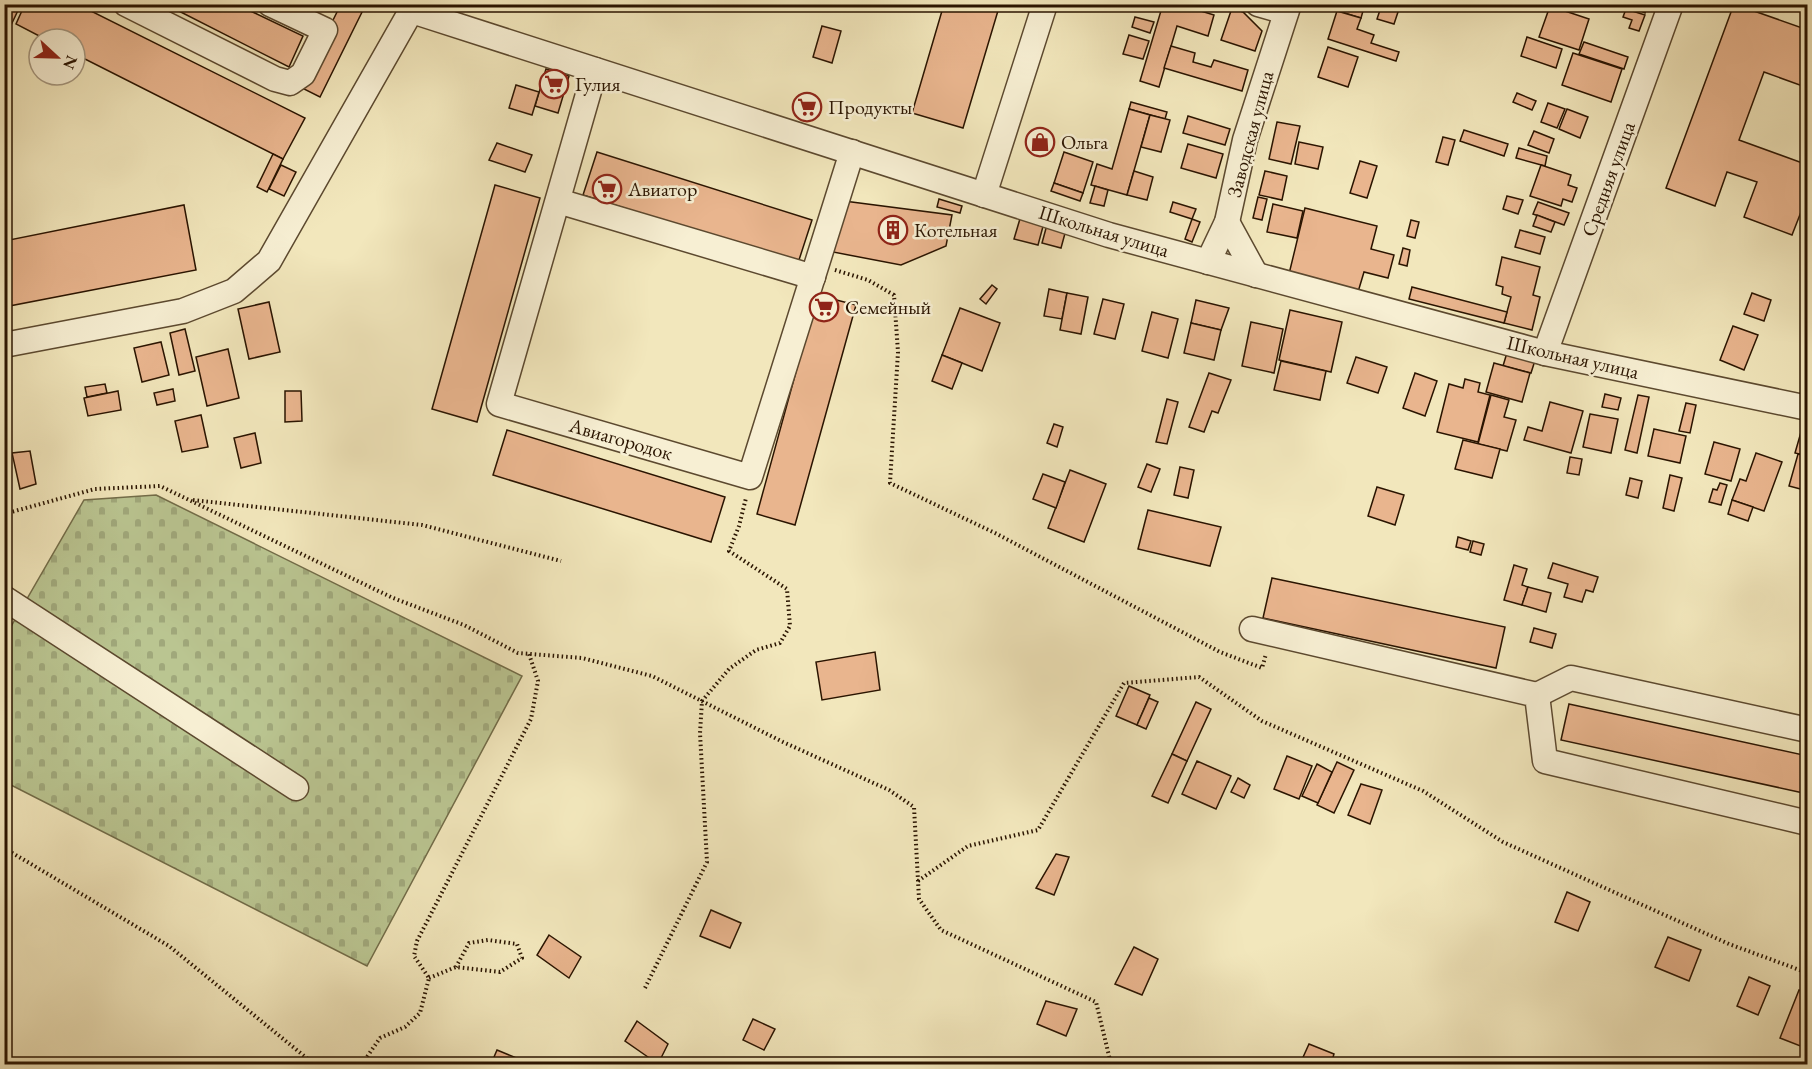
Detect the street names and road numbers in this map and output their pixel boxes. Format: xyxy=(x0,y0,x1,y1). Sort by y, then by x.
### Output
street label: Заводская улица xyxy=(1221,68,1279,200)
street label: Средняя улица xyxy=(1575,118,1641,240)
street label: Школьная улица xyxy=(1036,199,1172,263)
street label: Школьная улица xyxy=(1504,329,1642,385)
street label: Авиагородок xyxy=(565,412,676,466)

